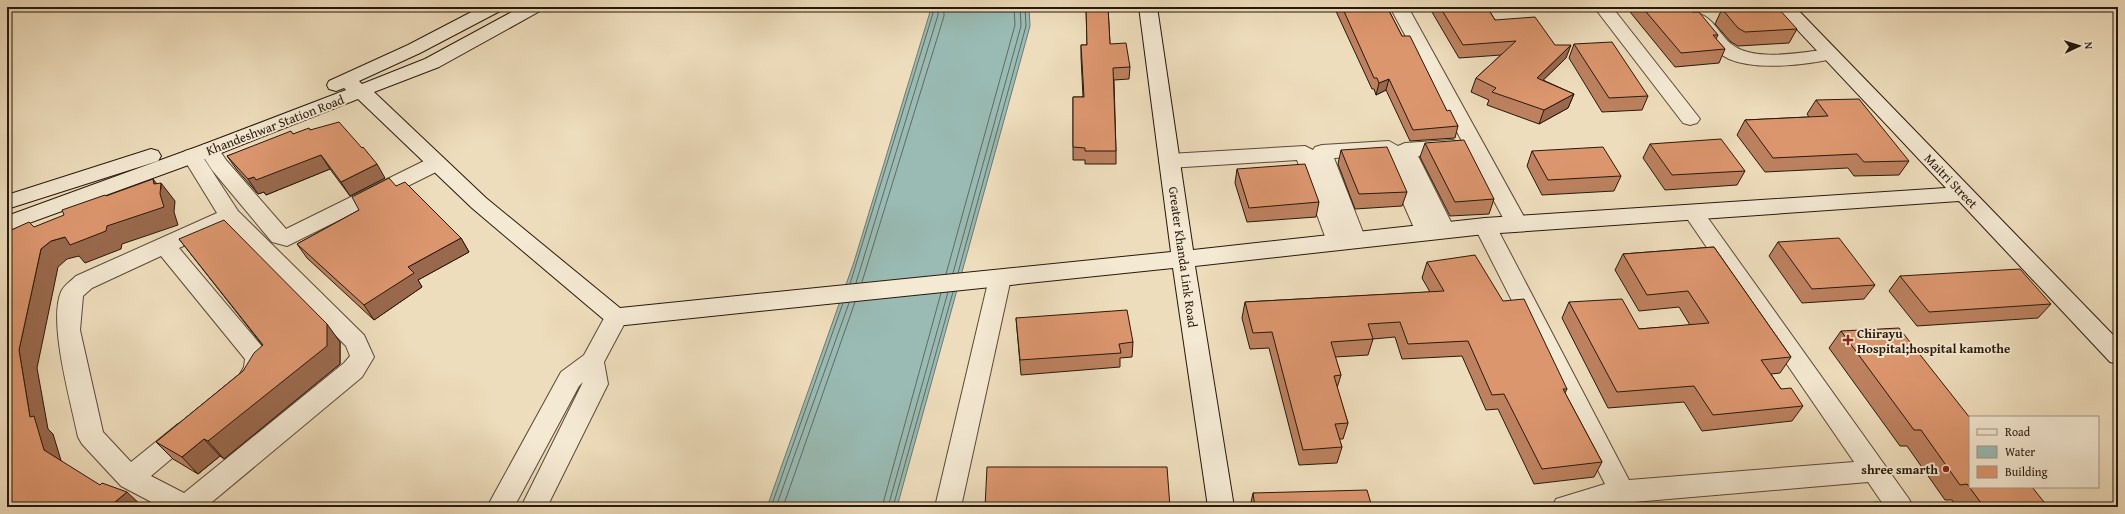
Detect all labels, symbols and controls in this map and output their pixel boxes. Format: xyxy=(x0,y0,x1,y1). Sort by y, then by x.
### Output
north arrow xyxy=(2059,26,2099,66)
text: N xyxy=(2081,41,2097,50)
street label: Khandeshwar Station Road xyxy=(203,90,347,160)
street label: Maitri Street xyxy=(1920,149,1982,213)
street label: Greater Khanda Link Road xyxy=(1164,185,1202,329)
place label: Chirayu Hospital;hospital kamothe xyxy=(1857,324,2010,358)
marker: Chirayu Hospital;hospital kamothe xyxy=(1842,334,1854,346)
legend xyxy=(1969,416,2099,488)
text: Road xyxy=(2005,423,2031,440)
text: Water xyxy=(2005,443,2035,460)
place label: shree smarth xyxy=(1861,460,1938,479)
text: Building xyxy=(2005,463,2048,480)
marker: shree smarth xyxy=(1941,464,1951,474)

